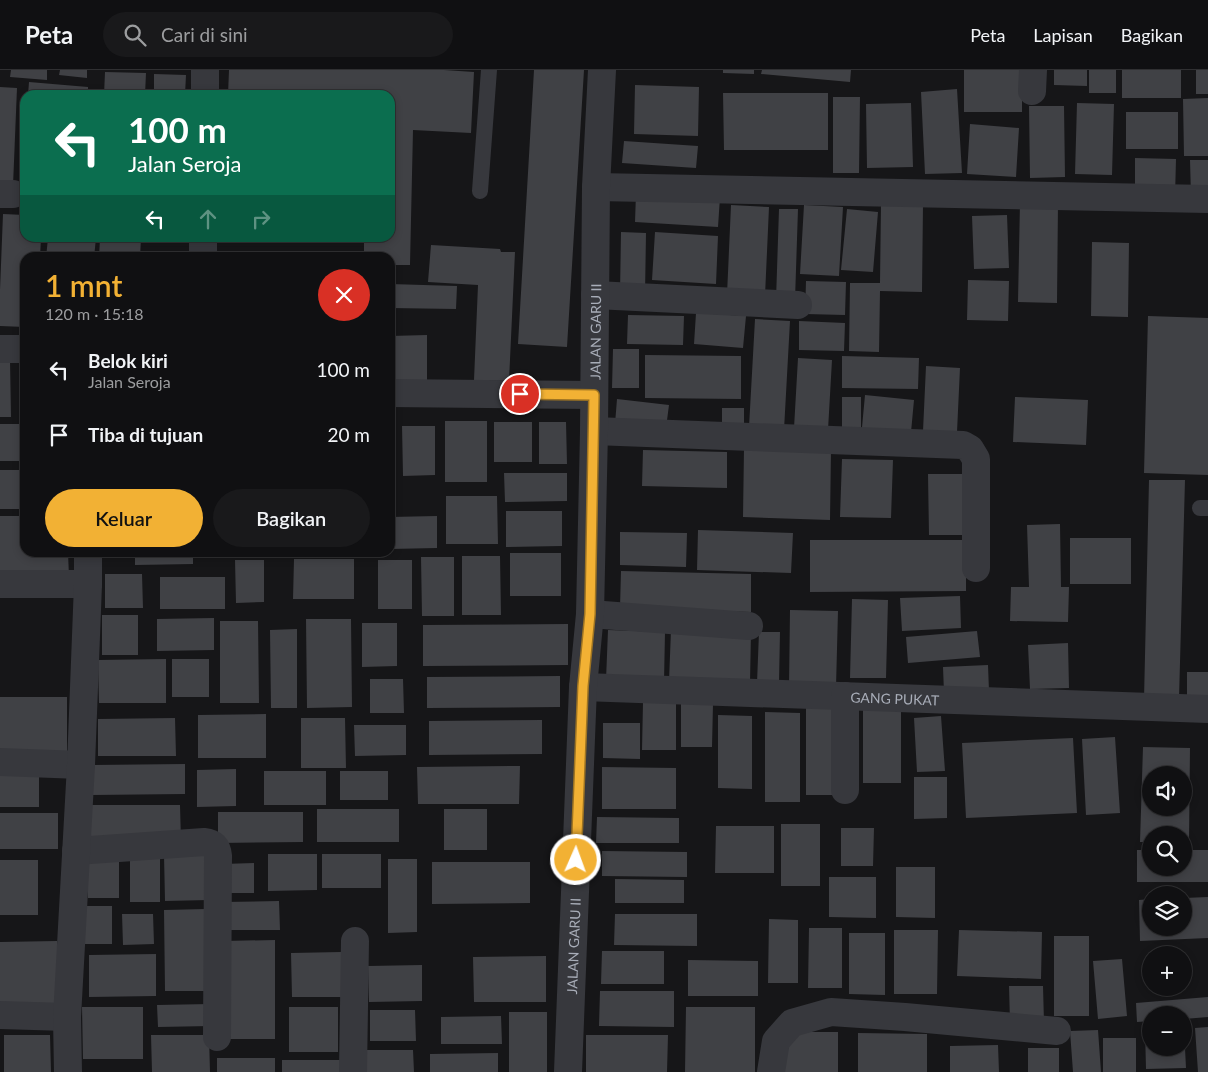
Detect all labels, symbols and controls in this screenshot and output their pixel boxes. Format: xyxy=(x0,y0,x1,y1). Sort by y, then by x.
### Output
search box xyxy=(103,12,453,57)
text: Peta xyxy=(25,20,73,49)
icon: search xyxy=(121,21,149,49)
text: Cari di sini xyxy=(161,23,248,46)
text: Peta xyxy=(970,24,1005,46)
text: Lapisan xyxy=(1033,24,1093,46)
text: Bagikan xyxy=(1121,24,1183,46)
text: 100 m xyxy=(128,108,227,150)
icon: left xyxy=(45,110,110,175)
text: Jalan Seroja xyxy=(128,150,242,177)
icon: left xyxy=(141,205,169,233)
icon: ahead xyxy=(194,205,222,233)
icon: right xyxy=(247,205,275,233)
text: 1 mnt xyxy=(45,267,122,303)
button: close xyxy=(318,269,370,321)
street label: JALAN GARU II xyxy=(586,283,604,380)
text: 120 m · 15:18 xyxy=(45,304,144,323)
text: Belok kiri xyxy=(88,349,168,372)
icon: left xyxy=(45,356,73,384)
text: 100 m xyxy=(316,358,370,381)
text: Jalan Seroja xyxy=(88,372,171,391)
pin xyxy=(499,373,541,415)
icon: arrive xyxy=(506,380,534,408)
icon: arrive xyxy=(45,421,73,449)
text: Tiba di tujuan xyxy=(88,423,203,446)
text: 20 m xyxy=(327,423,370,446)
button: Keluar xyxy=(45,489,203,547)
button: Bagikan xyxy=(213,489,370,547)
street label: GANG PUKAT xyxy=(850,688,940,708)
map controls xyxy=(1142,766,1192,1056)
button: sound xyxy=(1142,766,1192,816)
button: search xyxy=(1142,826,1192,876)
position arrow xyxy=(549,833,601,885)
button: layers xyxy=(1142,886,1192,936)
street label: JALAN GARU II xyxy=(563,898,583,995)
button: + xyxy=(1142,946,1192,996)
button: − xyxy=(1142,1006,1192,1056)

